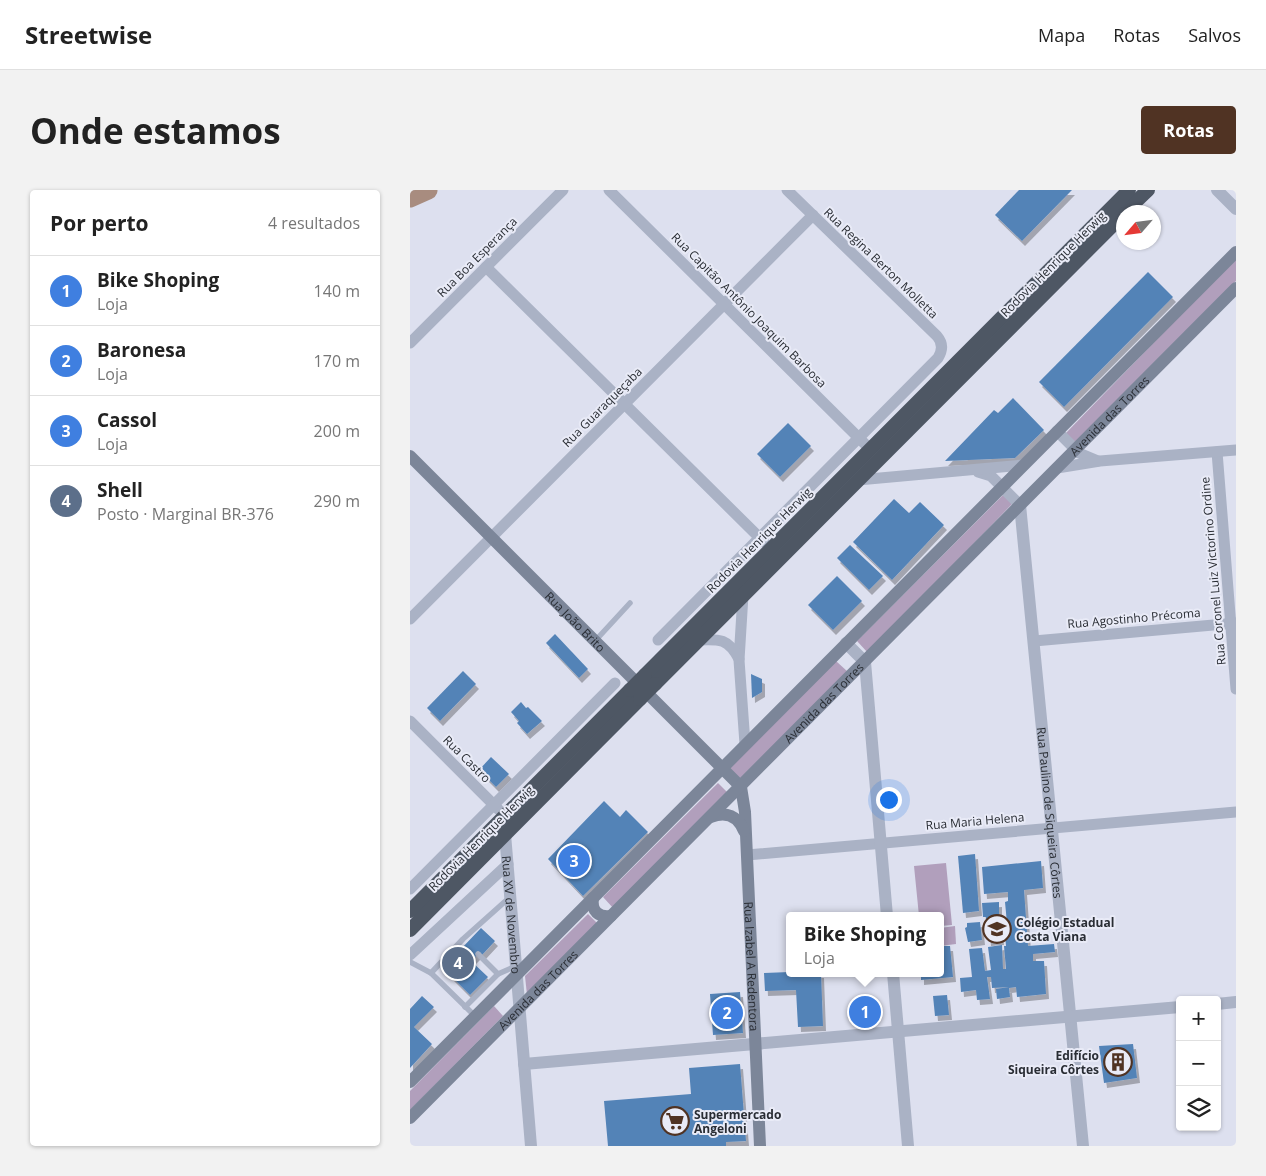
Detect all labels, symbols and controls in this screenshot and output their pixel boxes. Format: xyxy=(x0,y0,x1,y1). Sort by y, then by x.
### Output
text: Streetwise xyxy=(25,18,152,51)
text: Mapa xyxy=(1038,23,1085,47)
text: Rotas xyxy=(1113,23,1160,47)
text: Salvos xyxy=(1188,23,1241,47)
button: Rotas xyxy=(1141,106,1236,154)
text: Onde estamos xyxy=(30,107,281,154)
street label: Rua Regina Berton Molletta xyxy=(820,204,942,322)
north arrow xyxy=(1116,205,1161,250)
street label: Rodovia Henrique Herwig xyxy=(997,207,1110,320)
text: Por perto xyxy=(50,209,149,237)
text: 4 resultados xyxy=(268,212,360,234)
street label: Rua Boa Esperança xyxy=(433,213,521,301)
street label: Rua Capitão Antônio Joaquim Barbosa xyxy=(668,229,830,391)
text: Bike Shoping xyxy=(97,267,219,293)
text: 1 xyxy=(61,280,71,302)
text: 140 m xyxy=(314,280,360,302)
text: Loja xyxy=(97,293,128,315)
text: Baronesa xyxy=(97,337,186,363)
text: 2 xyxy=(61,350,71,372)
text: 170 m xyxy=(314,350,360,372)
text: Loja xyxy=(97,363,128,385)
street label: Rua Guaraqueçaba xyxy=(558,363,646,451)
street label: Avenida das Torres xyxy=(1065,372,1153,459)
text: Cassol xyxy=(97,407,157,433)
text: 3 xyxy=(61,420,71,442)
text: 200 m xyxy=(314,420,360,442)
text: Loja xyxy=(97,433,128,455)
street label: Rua Coronel Luiz Victorino Ordine xyxy=(1196,476,1230,666)
text: Shell xyxy=(97,477,143,503)
street label: Rodovia Henrique Herwig xyxy=(703,483,816,596)
text: 4 xyxy=(61,490,71,512)
text: 290 m xyxy=(314,490,360,512)
text: Posto · Marginal BR-376 xyxy=(97,503,274,525)
street label: Rua João Brito xyxy=(541,587,609,655)
street label: Rua Agostinho Précoma xyxy=(1067,604,1201,632)
street label: Avenida das Torres xyxy=(780,659,867,746)
street label: Rua Paulino de Siqueira Côrtes xyxy=(1033,726,1067,899)
street label: Rua Castro xyxy=(439,731,495,787)
street label: Rodovia Henrique Herwig xyxy=(425,781,538,894)
your location xyxy=(876,787,902,813)
street label: Rua Maria Helena xyxy=(925,808,1025,834)
pin: 3 xyxy=(558,842,590,880)
street label: Rua XV de Novembro xyxy=(498,855,525,975)
street label: Rua Izabel A Redentora xyxy=(741,901,763,1032)
popup xyxy=(786,912,944,977)
school or university icon: Colégio Estadual Costa Viana xyxy=(982,914,1012,944)
place label: Colégio Estadual Costa Viana xyxy=(1016,914,1114,945)
text: Bike Shoping xyxy=(804,921,926,947)
pin: 4 xyxy=(442,944,474,982)
street label: Avenida das Torres xyxy=(494,946,582,1034)
text: Loja xyxy=(804,947,835,969)
pin: 1 xyxy=(849,993,881,1031)
pin: 2 xyxy=(711,994,743,1032)
map controls xyxy=(1176,996,1221,1131)
button: + xyxy=(1176,996,1221,1041)
button: − xyxy=(1176,1041,1221,1086)
place label: Edifício Siqueira Côrtes xyxy=(1008,1047,1099,1078)
building icon: Edifício Siqueira Côrtes xyxy=(1103,1047,1133,1077)
button: layers xyxy=(1176,1086,1221,1131)
supermarket icon: Supermercado Angeloni xyxy=(660,1106,690,1136)
place label: Supermercado Angeloni xyxy=(694,1106,781,1137)

